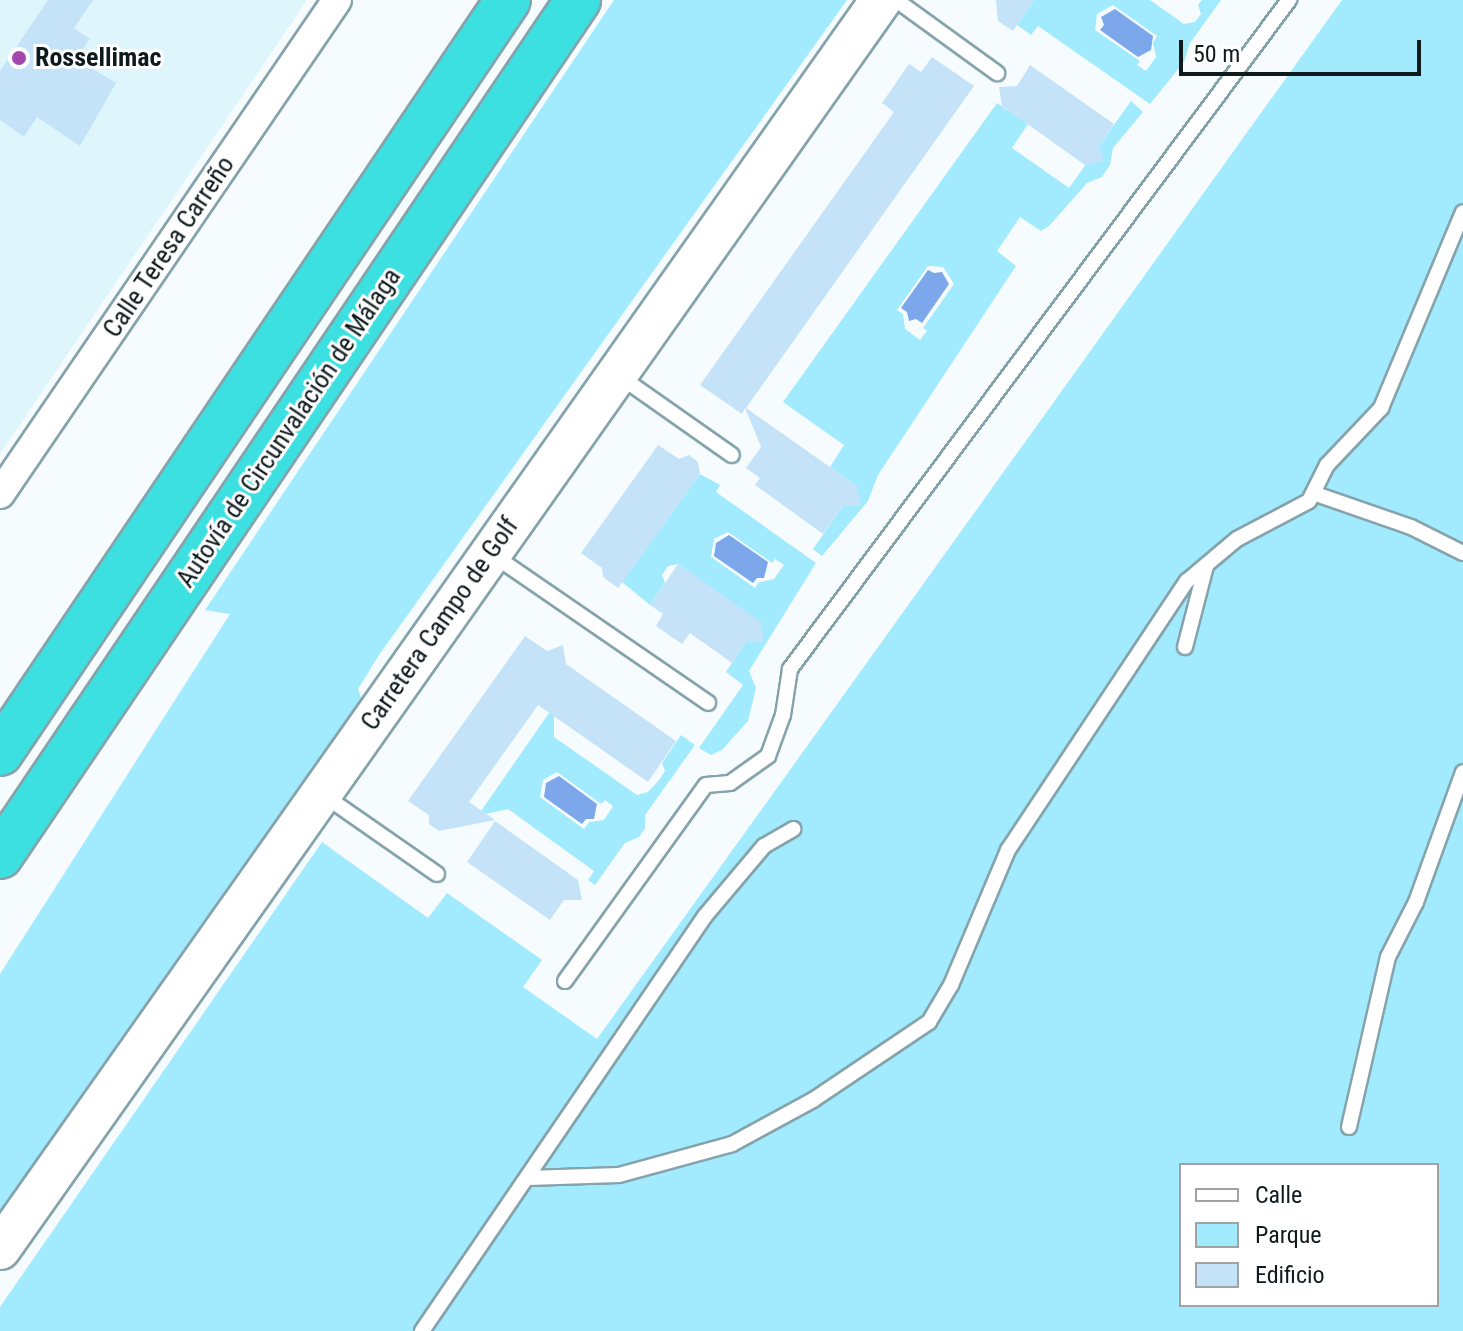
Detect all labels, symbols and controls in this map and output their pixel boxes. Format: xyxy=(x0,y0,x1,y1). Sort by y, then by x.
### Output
scale bar xyxy=(1183,24,1425,74)
text: 50 m xyxy=(1193,40,1240,68)
place label: Rossellimac xyxy=(35,42,162,74)
marker: Rossellimac xyxy=(10,49,28,67)
street label: Calle Teresa Carreño xyxy=(97,150,241,344)
street label: Autovía de Circunvalación de Málaga xyxy=(170,262,408,594)
street label: Carretera Campo de Golf xyxy=(355,511,525,737)
legend xyxy=(1179,1163,1439,1307)
text: Calle xyxy=(1255,1181,1302,1209)
text: Parque xyxy=(1255,1221,1322,1249)
text: Edificio xyxy=(1255,1261,1325,1289)

